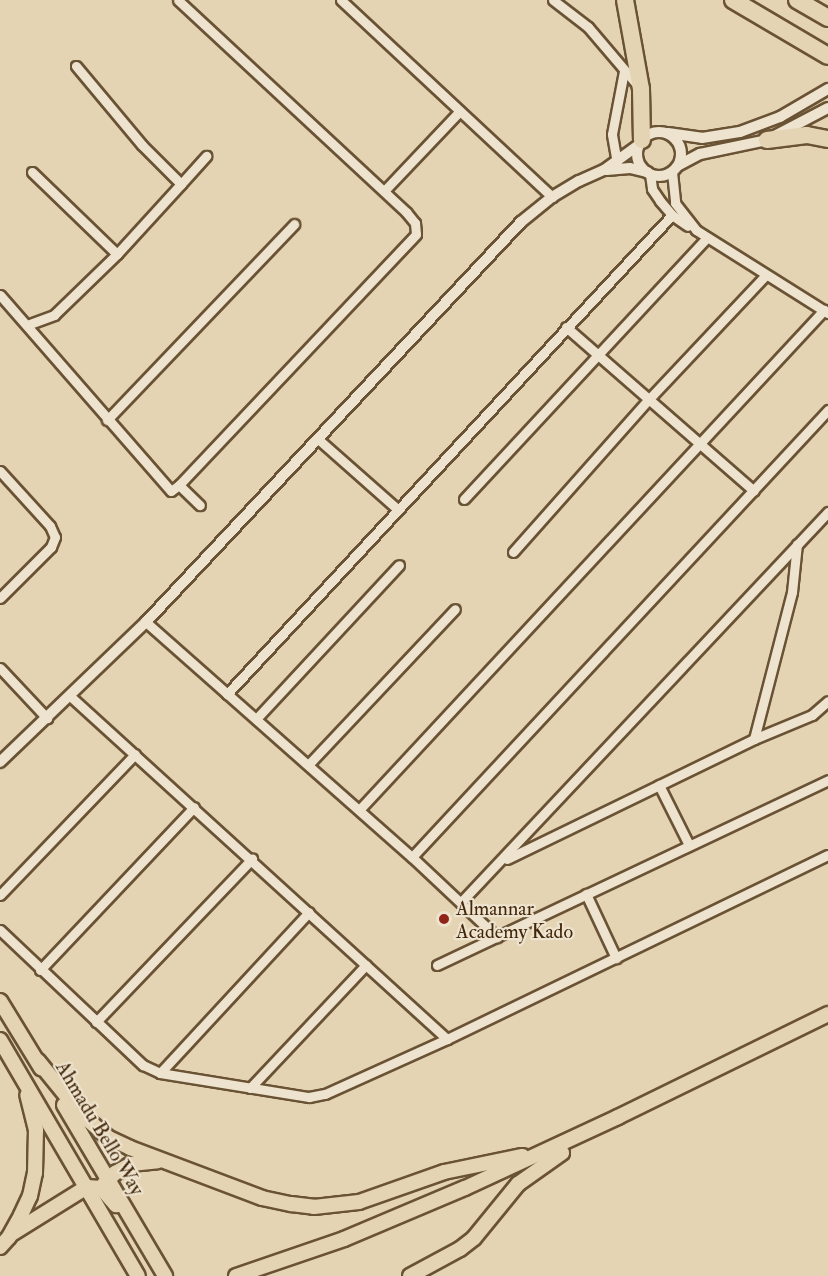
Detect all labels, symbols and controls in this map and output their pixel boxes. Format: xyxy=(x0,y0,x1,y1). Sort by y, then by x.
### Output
place label: Almannar Academy Kado xyxy=(456,896,573,943)
marker: Almannar Academy Kado xyxy=(437,912,451,926)
street label: Ahmadu Bello Way xyxy=(51,1057,149,1199)

